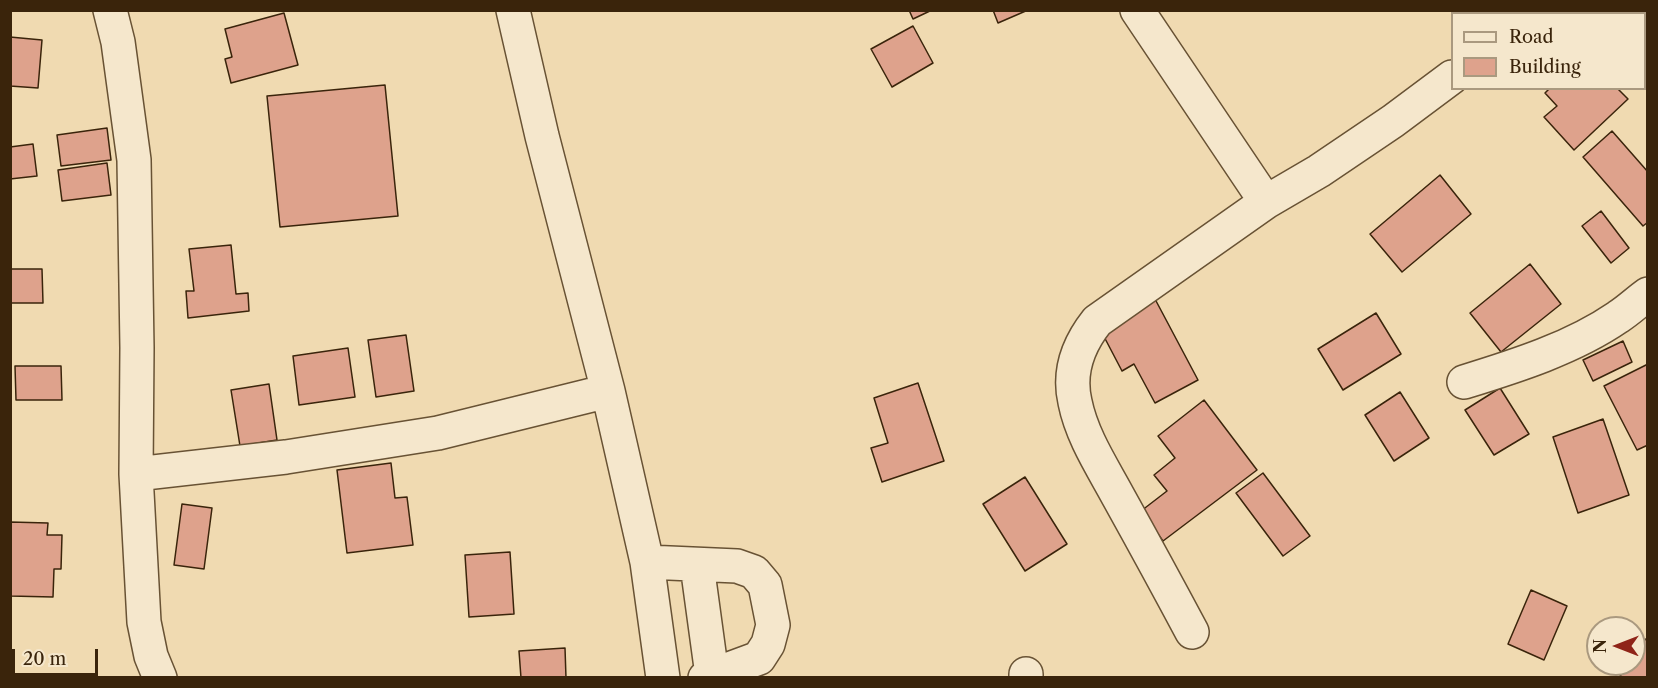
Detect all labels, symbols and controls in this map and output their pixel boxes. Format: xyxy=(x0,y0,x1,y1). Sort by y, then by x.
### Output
legend xyxy=(1451,12,1646,90)
text: Road xyxy=(1509,26,1554,48)
text: Building xyxy=(1509,56,1581,78)
north arrow xyxy=(1586,616,1646,676)
scale bar xyxy=(15,637,100,675)
text: N xyxy=(1590,639,1610,653)
text: 20 m xyxy=(23,648,66,670)

